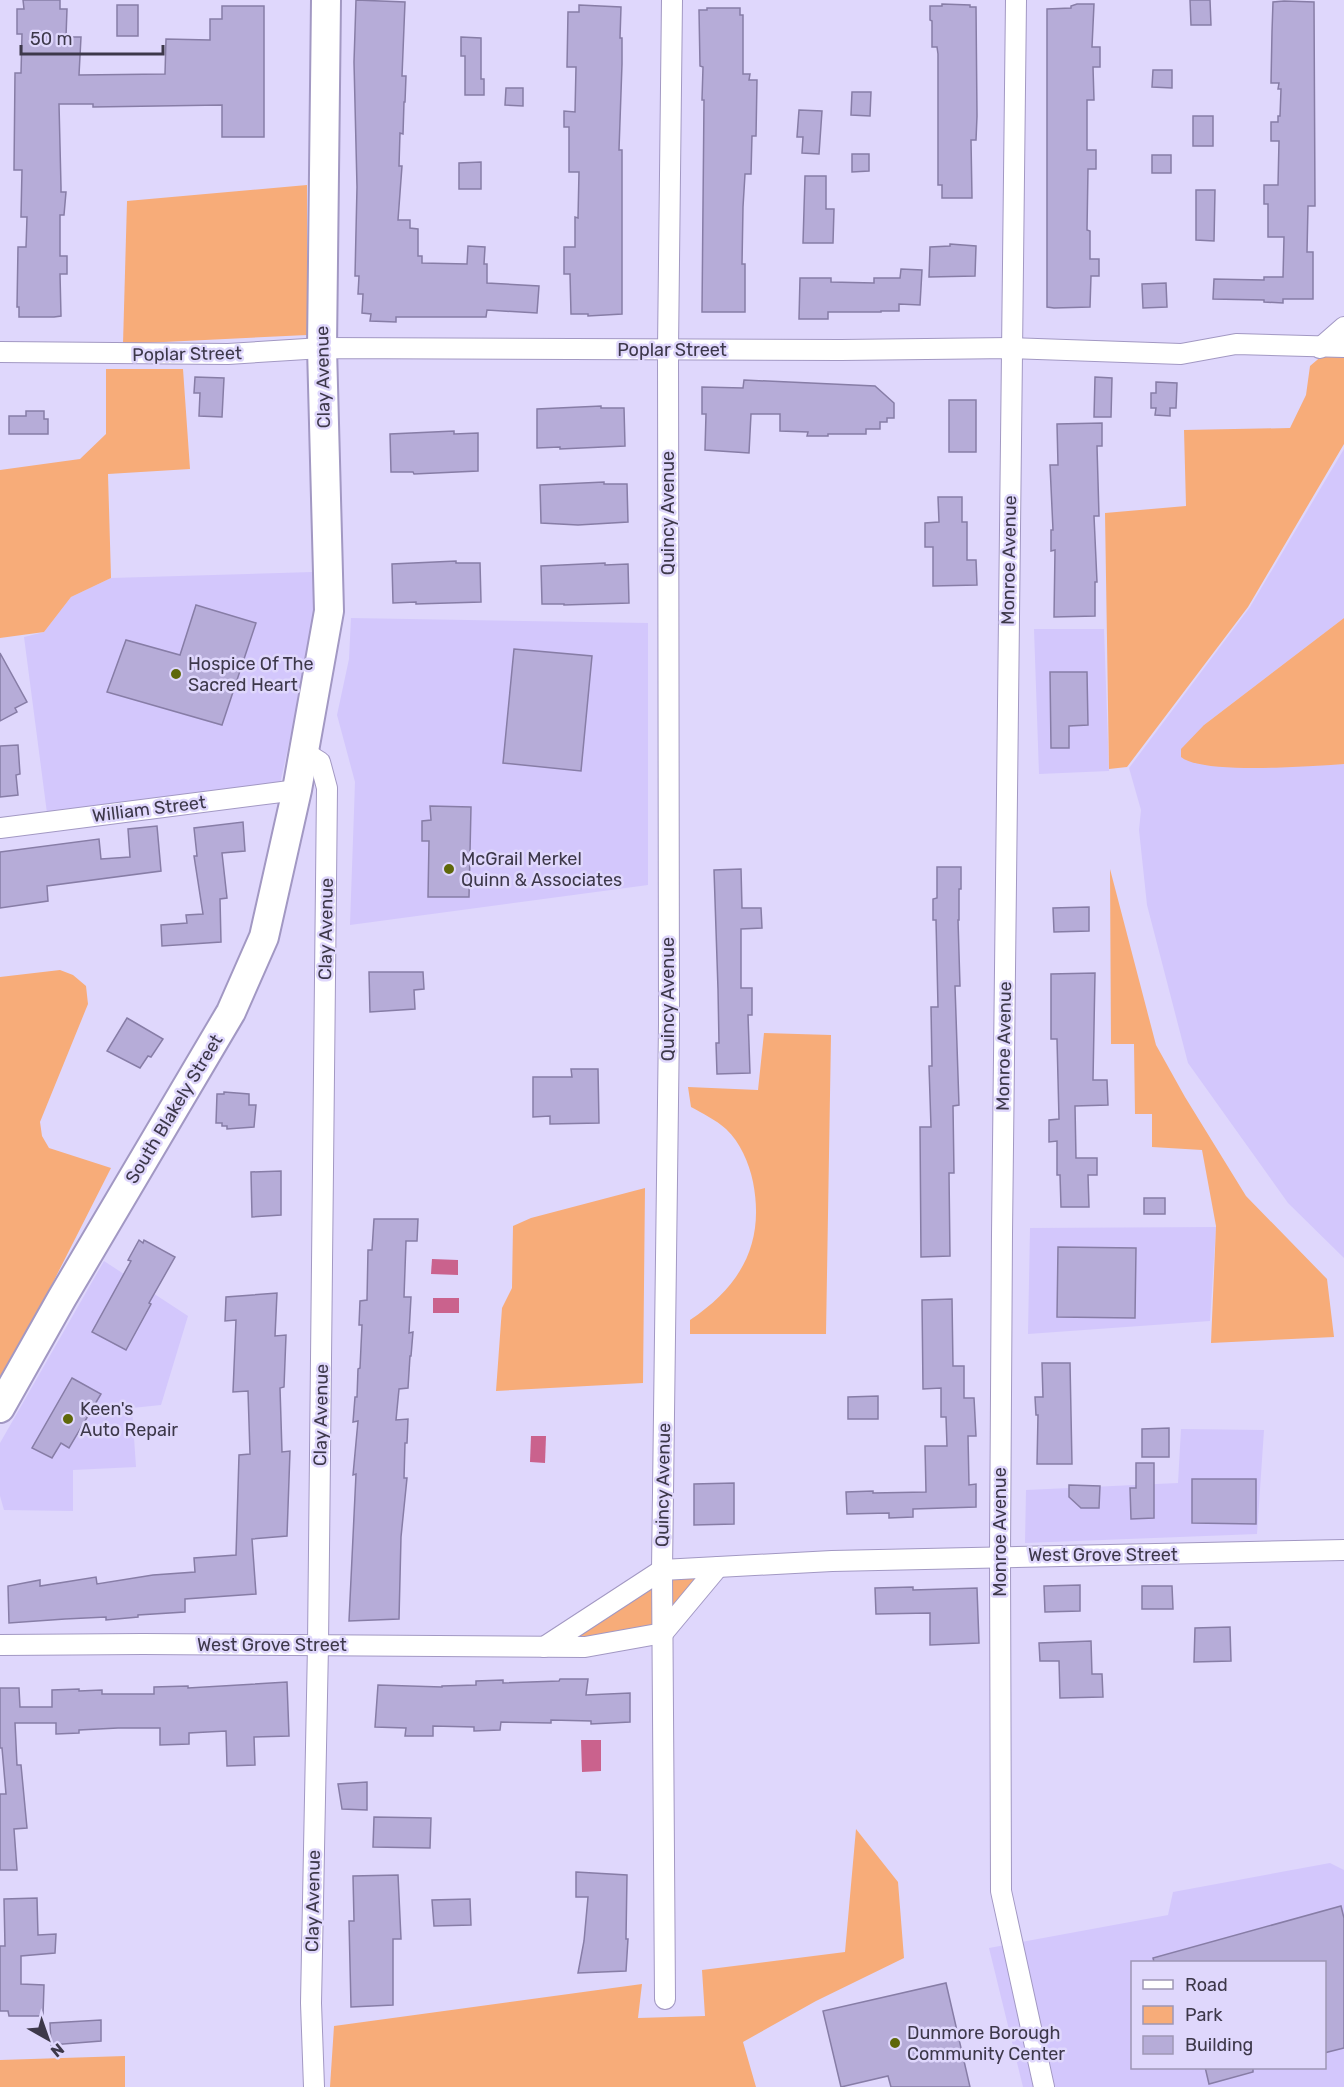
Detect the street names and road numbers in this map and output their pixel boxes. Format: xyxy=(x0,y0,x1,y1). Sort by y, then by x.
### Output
street label: Clay Avenue xyxy=(311,326,335,428)
street label: Poplar Street xyxy=(617,339,727,361)
street label: Poplar Street xyxy=(132,342,242,366)
street label: Quincy Avenue xyxy=(657,451,679,575)
street label: Monroe Avenue xyxy=(997,495,1021,625)
street label: William Street xyxy=(91,791,207,827)
street label: Clay Avenue xyxy=(314,878,338,980)
street label: Quincy Avenue xyxy=(657,937,679,1061)
street label: Monroe Avenue xyxy=(992,981,1016,1111)
street label: South Blakely Street xyxy=(121,1030,227,1188)
street label: Clay Avenue xyxy=(309,1364,333,1466)
street label: Quincy Avenue xyxy=(651,1423,675,1547)
street label: Monroe Avenue xyxy=(989,1467,1011,1597)
street label: West Grove Street xyxy=(1028,1544,1178,1566)
street label: West Grove Street xyxy=(197,1634,347,1656)
street label: Clay Avenue xyxy=(301,1850,325,1952)

